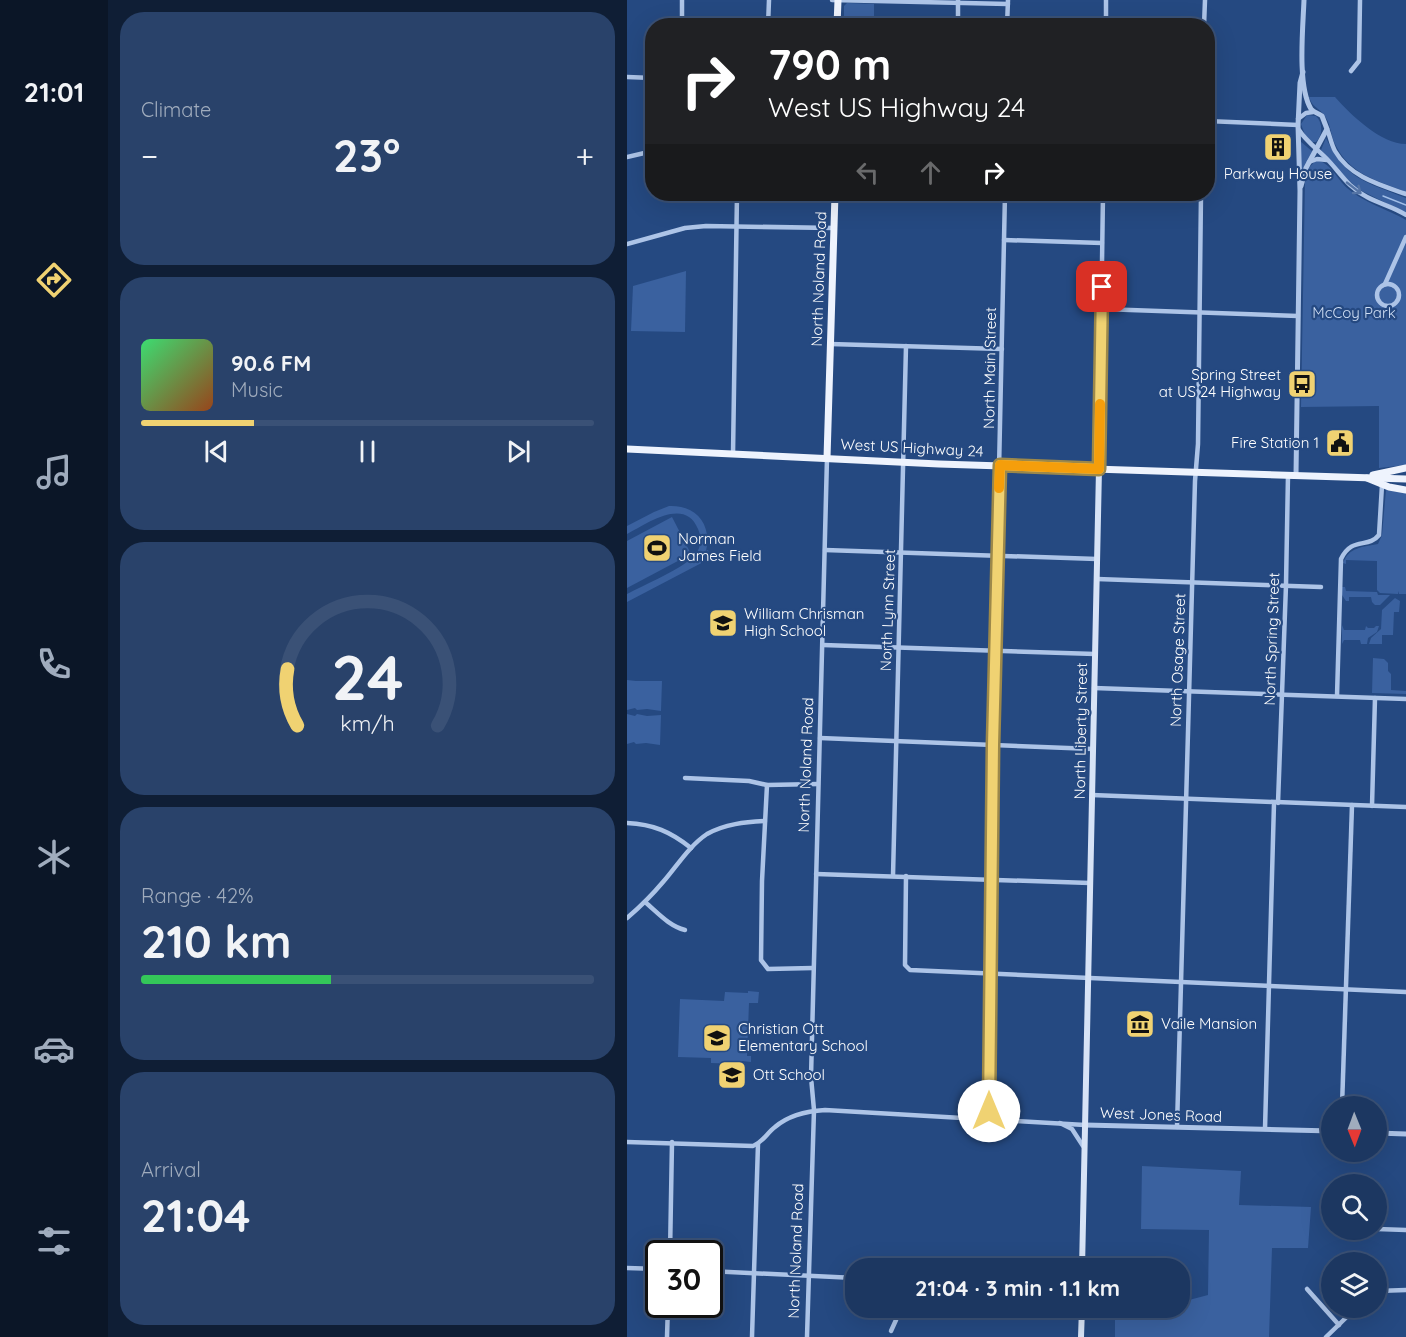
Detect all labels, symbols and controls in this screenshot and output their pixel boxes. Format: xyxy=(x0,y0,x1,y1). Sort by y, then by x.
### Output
text: 790 m xyxy=(768,38,891,91)
icon: right xyxy=(669,42,747,120)
text: 21:01 xyxy=(24,75,84,109)
text: West US Highway 24 xyxy=(768,90,1025,124)
text: Climate xyxy=(141,97,211,122)
text: 23° xyxy=(333,127,401,183)
building icon: Parkway House xyxy=(1262,131,1294,163)
text: − xyxy=(141,135,158,176)
text: + xyxy=(575,135,594,176)
icon: left xyxy=(851,156,884,189)
icon: ahead xyxy=(914,156,947,189)
icon: right xyxy=(977,156,1010,189)
place label: Parkway House xyxy=(1224,164,1332,183)
one-way arrow xyxy=(1345,181,1361,194)
street label: North Noland Road xyxy=(807,211,830,347)
icon: directions xyxy=(33,259,75,301)
pin xyxy=(1076,261,1127,312)
icon: arrive xyxy=(1085,270,1118,303)
park label: McCoy Park xyxy=(1312,303,1396,322)
street label: North Main Street xyxy=(979,307,1000,429)
text: 90.6 FM xyxy=(231,349,311,377)
place label: Spring Street at US 24 Highway xyxy=(1159,365,1281,401)
bus stop icon: Spring Street at US 24 Highway xyxy=(1286,368,1318,400)
text: Music xyxy=(231,377,283,402)
public building icon: Fire Station 1 xyxy=(1324,427,1356,459)
place label: Fire Station 1 xyxy=(1231,433,1319,452)
street label: West US Highway 24 xyxy=(840,434,984,461)
icon: previous xyxy=(200,435,233,468)
icon: pause xyxy=(351,435,384,468)
icon: next xyxy=(502,435,535,468)
icon: music xyxy=(33,451,75,493)
place label: Norman James Field xyxy=(678,529,762,565)
sports icon: Norman James Field xyxy=(641,532,673,564)
street label: North Lynn Street xyxy=(876,549,899,671)
street label: North Spring Street xyxy=(1260,572,1283,706)
street label: North Osage Street xyxy=(1166,593,1189,727)
place label: William Chrisman High School xyxy=(744,604,864,640)
school or university icon: William Chrisman High School xyxy=(707,607,739,639)
text: 24 xyxy=(331,638,404,716)
icon: phone xyxy=(33,643,75,685)
street label: North Liberty Street xyxy=(1070,662,1091,799)
street label: North Noland Road xyxy=(794,697,817,833)
text: km/h xyxy=(340,710,395,736)
icon: climate xyxy=(33,836,75,878)
text: Range · 42% xyxy=(141,883,254,908)
text: 210 km xyxy=(141,913,291,969)
museum icon: Vaile Mansion xyxy=(1124,1008,1156,1040)
place label: Vaile Mansion xyxy=(1161,1014,1257,1033)
place label: Christian Ott Elementary School xyxy=(738,1019,868,1055)
school or university icon: Christian Ott Elementary School xyxy=(701,1022,733,1054)
icon: car xyxy=(33,1028,75,1070)
school or university icon: Ott School xyxy=(716,1059,748,1091)
place label: Ott School xyxy=(753,1065,825,1084)
position arrow xyxy=(957,1079,1021,1143)
north arrow xyxy=(1321,1096,1387,1162)
map controls xyxy=(1321,1096,1387,1318)
street label: West Jones Road xyxy=(1100,1103,1222,1126)
text: Arrival xyxy=(141,1157,201,1182)
button: search xyxy=(1321,1174,1387,1240)
street label: North Noland Road xyxy=(784,1183,807,1319)
text: 21:04 xyxy=(141,1187,251,1243)
icon: filters xyxy=(33,1220,75,1262)
speed limit sign: 30 xyxy=(645,1240,723,1318)
button: layers xyxy=(1321,1252,1387,1318)
text: 21:04 · 3 min · 1.1 km xyxy=(915,1274,1120,1302)

